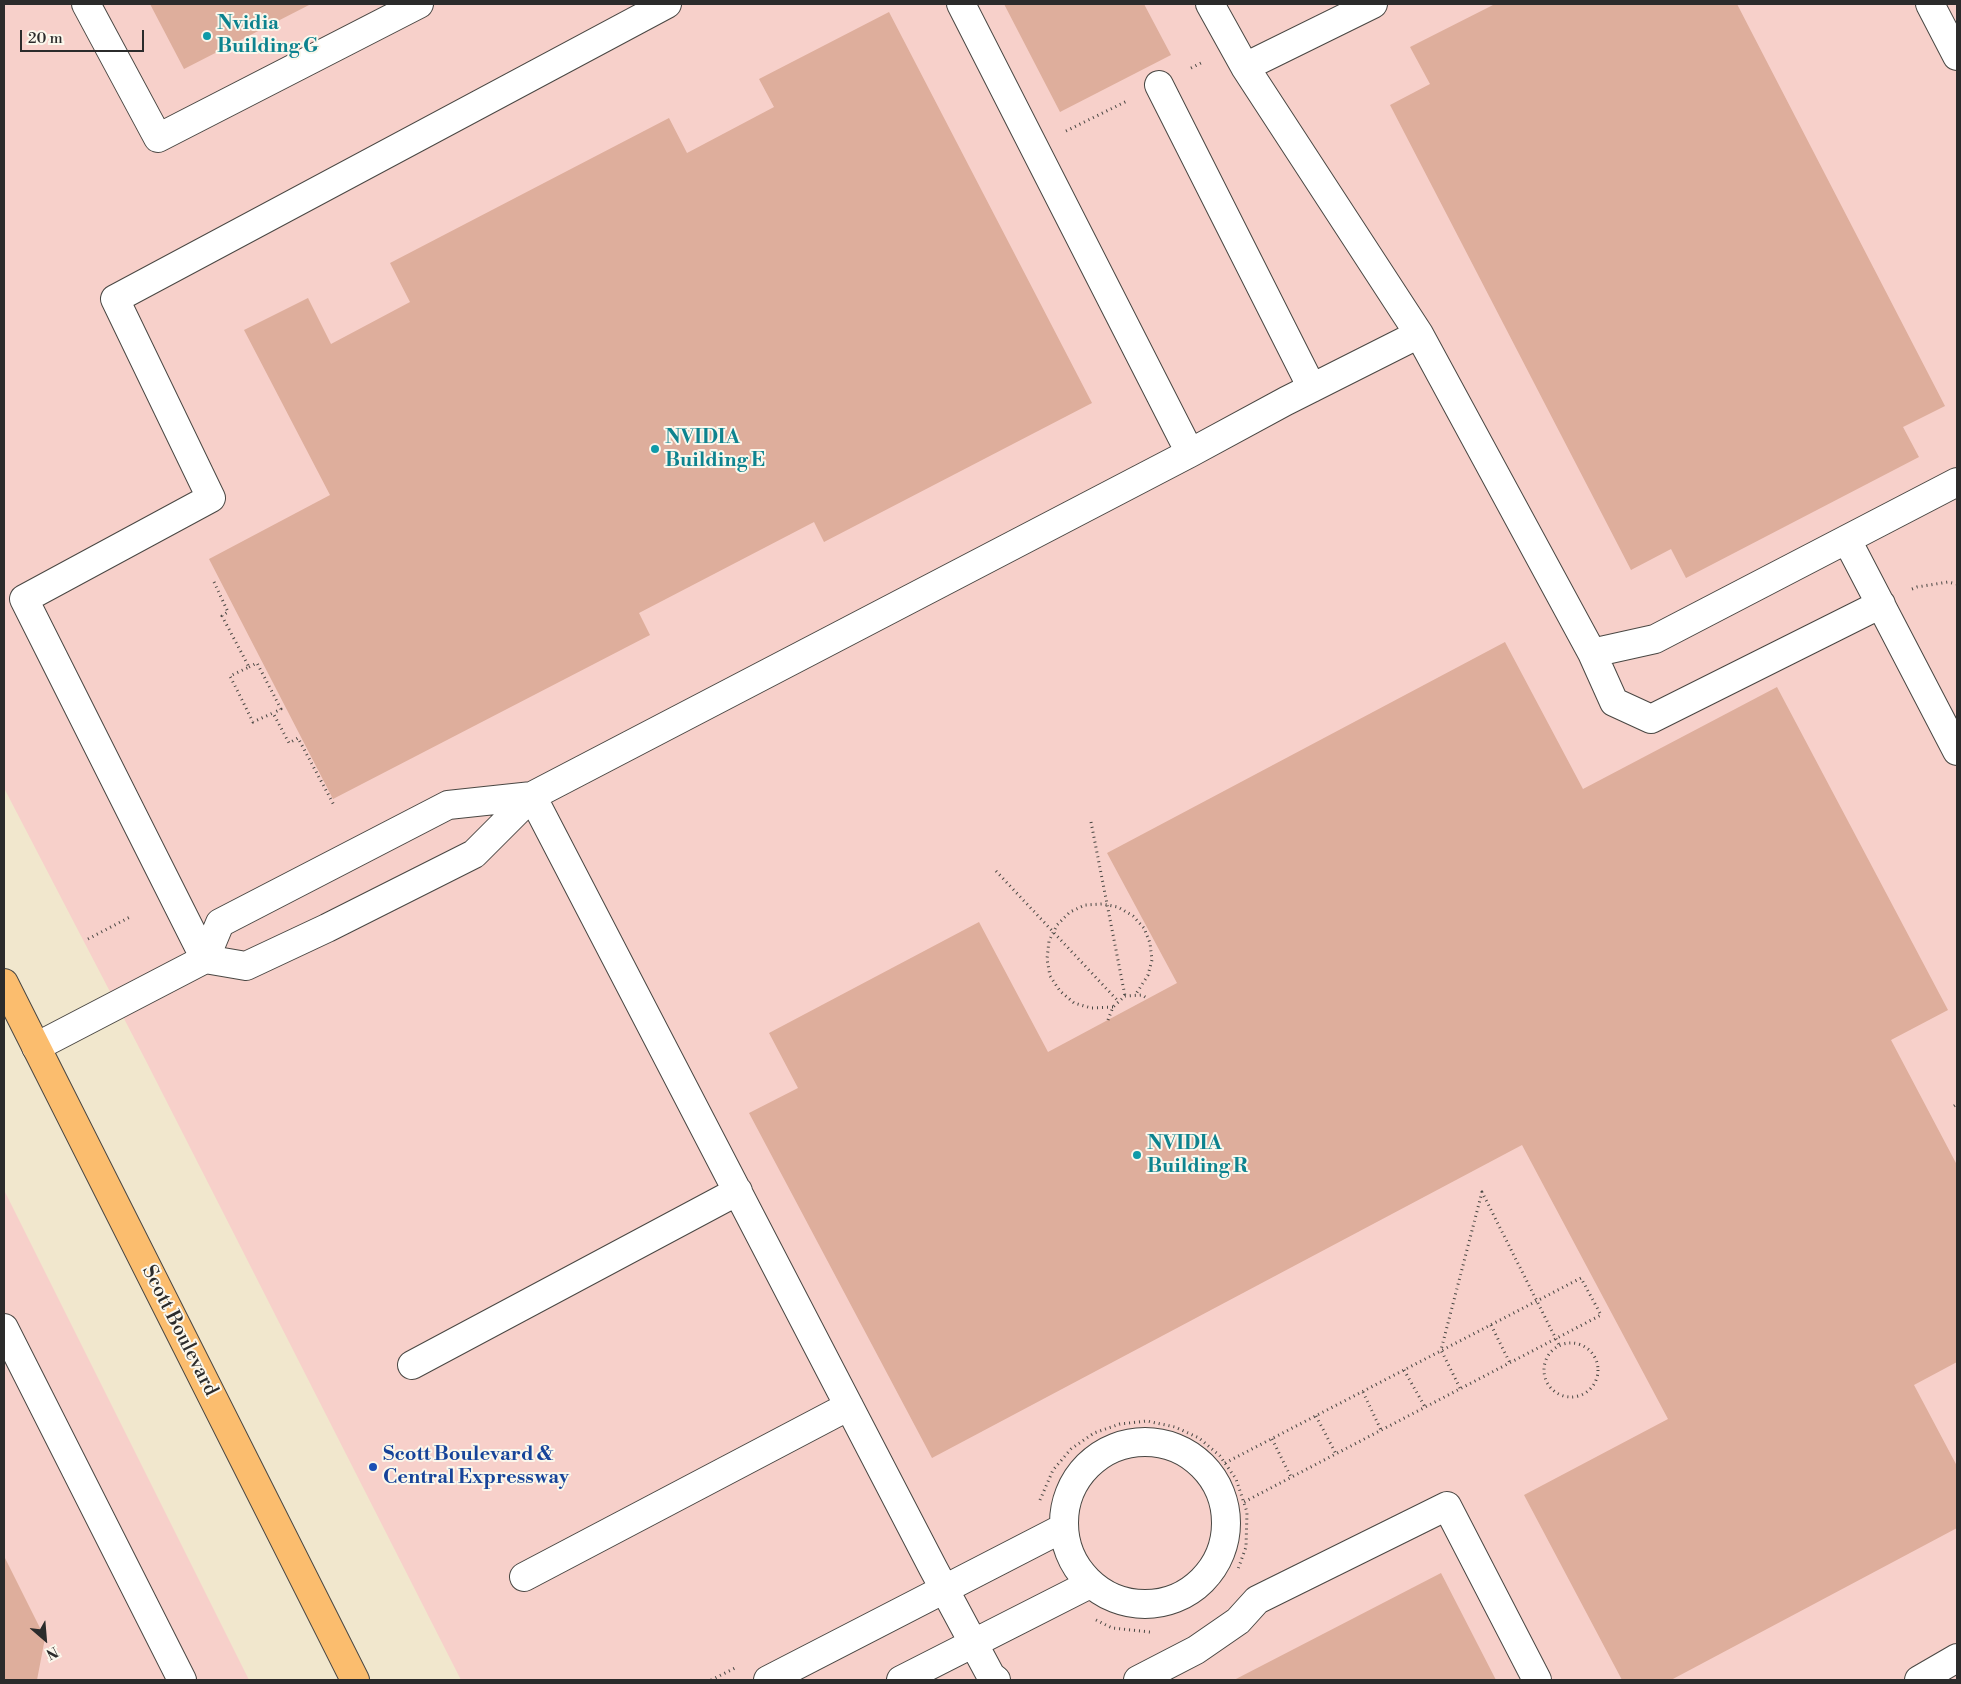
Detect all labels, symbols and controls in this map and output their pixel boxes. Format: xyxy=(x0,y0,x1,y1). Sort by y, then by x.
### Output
place label: Nvidia Building G xyxy=(217,12,319,59)
scale bar xyxy=(22,20,146,52)
text: 20 m xyxy=(28,29,63,48)
marker: Nvidia Building G xyxy=(201,30,213,42)
place label: NVIDIA Building E xyxy=(665,426,765,473)
marker: NVIDIA Building E xyxy=(649,443,661,455)
place label: NVIDIA Building R xyxy=(1147,1132,1248,1179)
marker: NVIDIA Building R xyxy=(1131,1149,1143,1161)
street label: Scott Boulevard xyxy=(136,1262,222,1400)
place label: Scott Boulevard & Central Expressway xyxy=(383,1443,569,1490)
marker: Scott Boulevard & Central Expressway xyxy=(367,1461,379,1473)
north arrow xyxy=(20,1614,70,1664)
text: N xyxy=(43,1642,61,1663)

